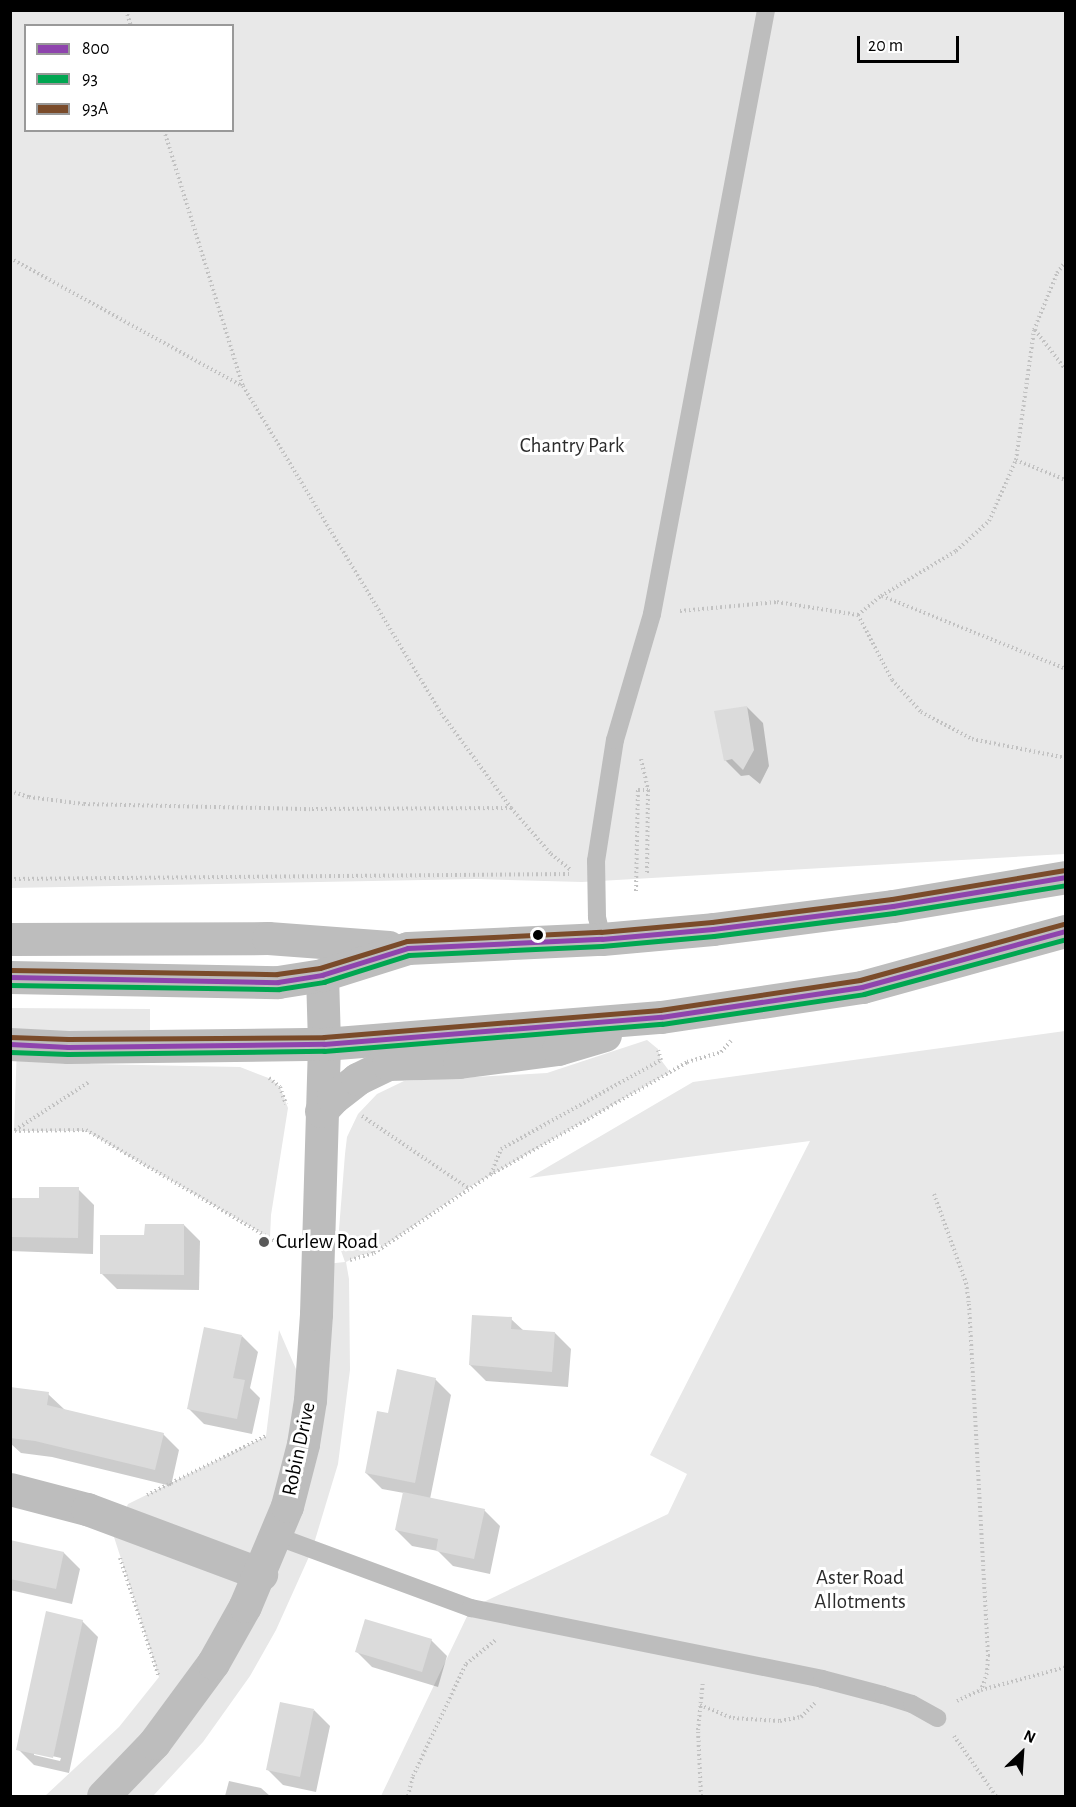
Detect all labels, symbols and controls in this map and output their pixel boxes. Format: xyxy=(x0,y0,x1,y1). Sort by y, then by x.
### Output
legend xyxy=(24,24,234,132)
scale bar xyxy=(860,24,962,62)
text: 20 m xyxy=(868,37,903,55)
text: 800 xyxy=(82,40,110,58)
text: 93 xyxy=(82,70,98,88)
text: 93A xyxy=(82,100,108,118)
park label: Chantry Park xyxy=(520,433,624,459)
unlabelled marker xyxy=(532,929,544,941)
place label: Curlew Road xyxy=(276,1229,378,1255)
marker: Curlew Road xyxy=(257,1235,271,1249)
street label: Robin Drive xyxy=(277,1400,321,1498)
park label: Aster Road Allotments xyxy=(814,1565,906,1615)
north arrow xyxy=(992,1723,1052,1783)
text: N xyxy=(1021,1727,1038,1746)

